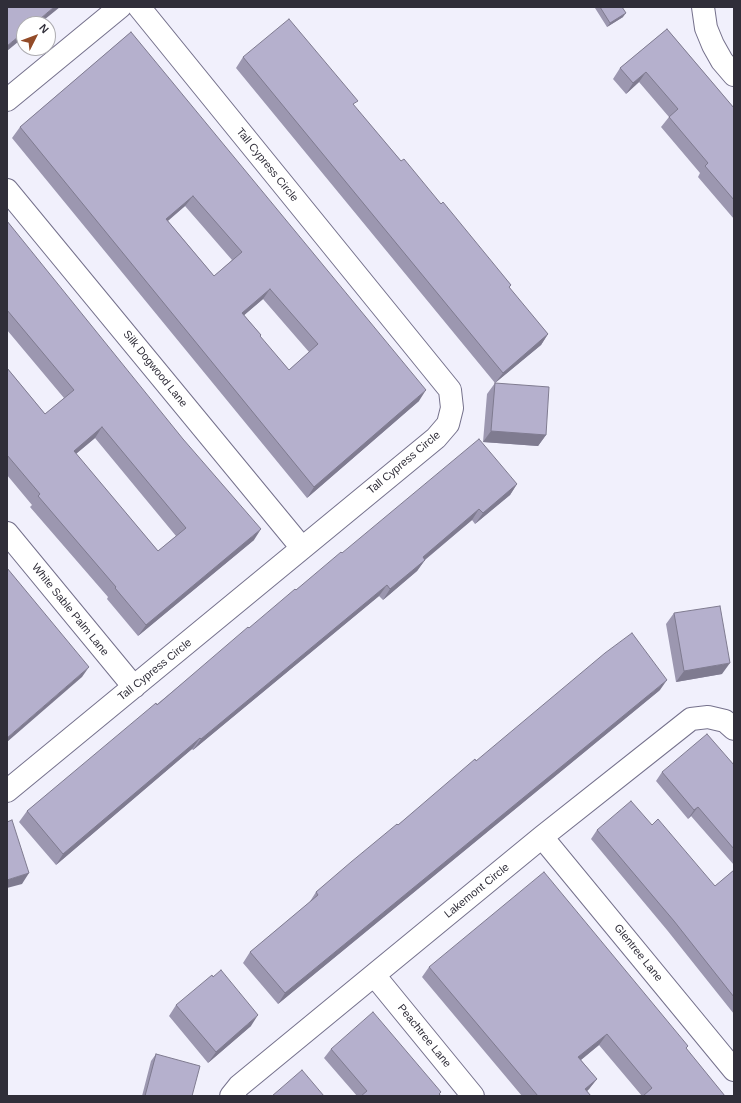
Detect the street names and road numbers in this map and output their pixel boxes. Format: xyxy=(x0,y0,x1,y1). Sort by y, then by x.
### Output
street label: Tall Cypress Circle xyxy=(233,125,301,205)
street label: Silk Dogwood Lane xyxy=(120,328,190,410)
street label: Tall Cypress Circle xyxy=(365,429,443,497)
street label: White Sable Palm Lane xyxy=(29,561,111,659)
street label: Tall Cypress Circle xyxy=(115,636,195,704)
street label: Lakemont Circle xyxy=(442,861,512,921)
street label: Glentree Lane xyxy=(611,922,665,984)
street label: Peachtree Lane xyxy=(394,1002,454,1070)

